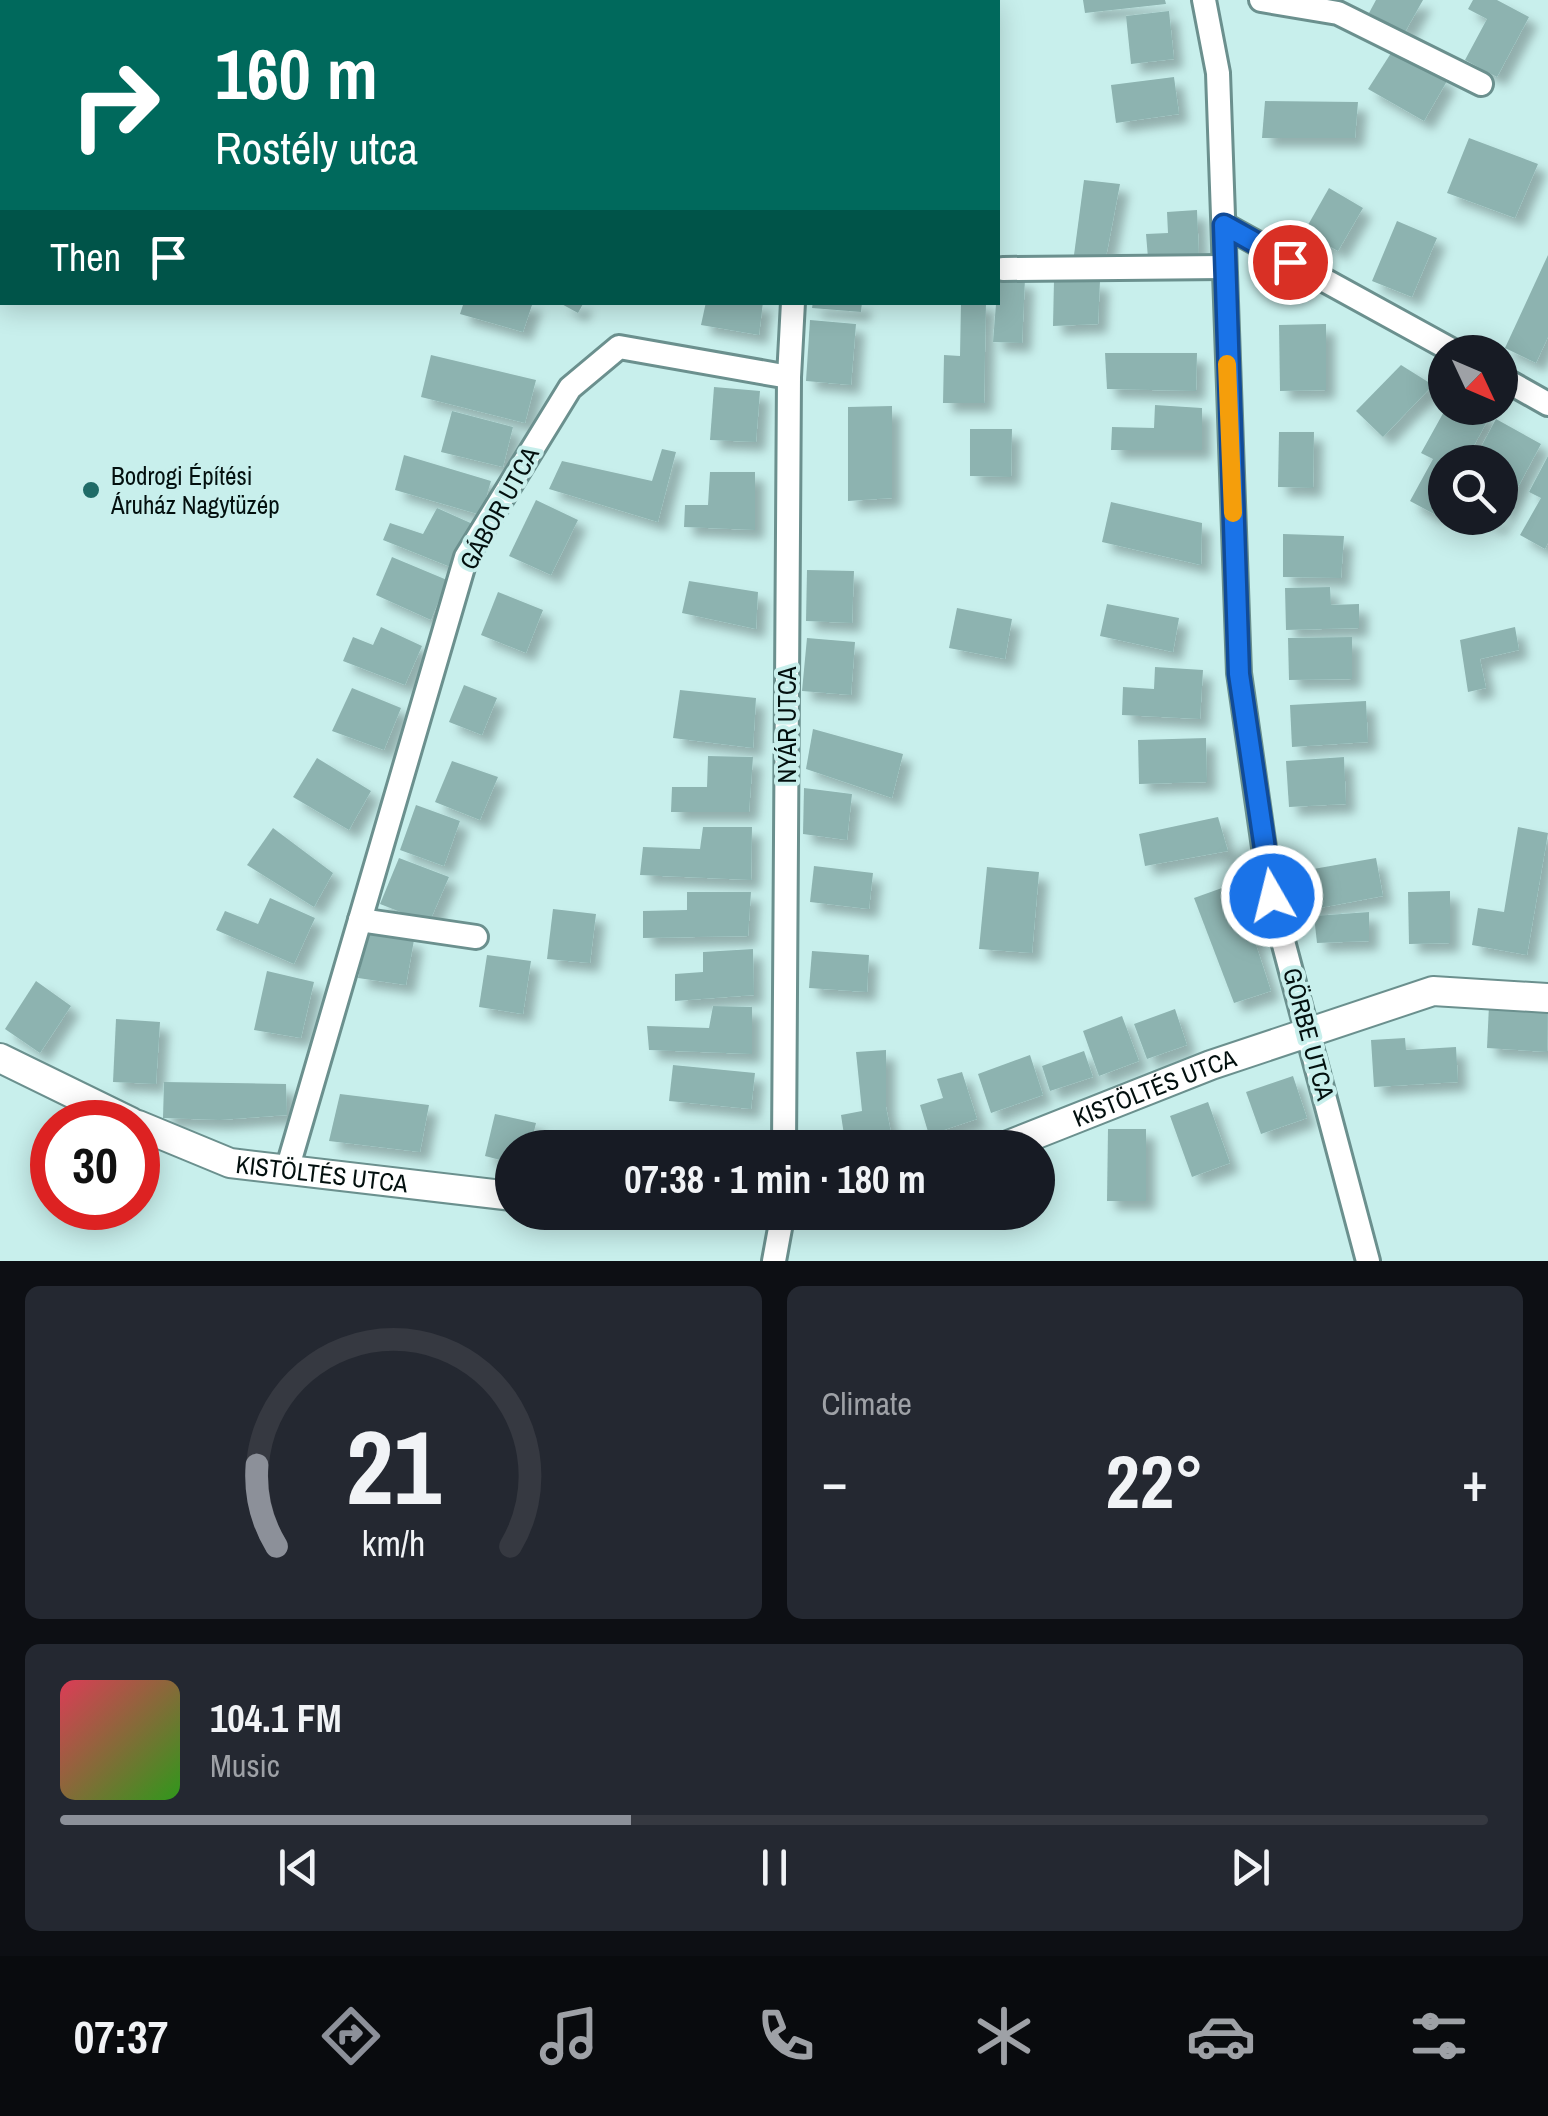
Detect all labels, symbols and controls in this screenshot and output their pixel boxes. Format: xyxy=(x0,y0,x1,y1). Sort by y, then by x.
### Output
text: 160 m xyxy=(215,27,378,121)
icon: right xyxy=(50,40,180,170)
text: Rostély utca xyxy=(215,117,418,178)
pin xyxy=(1248,220,1333,305)
icon: arrive xyxy=(141,230,196,285)
text: Then xyxy=(50,232,121,283)
icon: arrive xyxy=(1263,235,1318,290)
north arrow xyxy=(1428,335,1518,425)
map controls xyxy=(1428,335,1518,535)
street label: GÁBOR UTCA xyxy=(451,440,547,576)
button: search xyxy=(1428,445,1518,535)
place label: Bodrogi Építési Áruház Nagytüzép xyxy=(110,459,280,522)
marker: Bodrogi Építési Áruház Nagytüzép xyxy=(80,479,102,501)
street label: NYÁR UTCA xyxy=(770,666,804,783)
position arrow xyxy=(1220,844,1324,948)
street label: GÖRBE UTCA xyxy=(1275,964,1343,1104)
street label: KISTÖLTÉS UTCA xyxy=(1068,1041,1241,1135)
speed limit sign: 30 xyxy=(30,1100,160,1230)
street label: KISTÖLTÉS UTCA xyxy=(234,1147,410,1201)
text: 07:38 · 1 min · 180 m xyxy=(624,1154,926,1205)
text: Climate xyxy=(822,1382,912,1425)
text: 21 xyxy=(346,1396,441,1536)
text: 22° xyxy=(1106,1430,1204,1531)
text: − xyxy=(822,1444,848,1518)
text: + xyxy=(1462,1444,1488,1518)
text: km/h xyxy=(361,1519,425,1567)
text: 104.1 FM xyxy=(210,1693,342,1744)
text: Music xyxy=(210,1744,280,1787)
icon: previous xyxy=(271,1840,326,1895)
icon: pause xyxy=(747,1840,802,1895)
icon: next xyxy=(1223,1840,1278,1895)
icon: directions xyxy=(316,2001,386,2071)
icon: music xyxy=(534,2001,604,2071)
icon: phone xyxy=(751,2001,821,2071)
icon: climate xyxy=(969,2001,1039,2071)
icon: car xyxy=(1186,2001,1256,2071)
icon: filters xyxy=(1404,2001,1474,2071)
text: 07:37 xyxy=(74,2006,168,2067)

